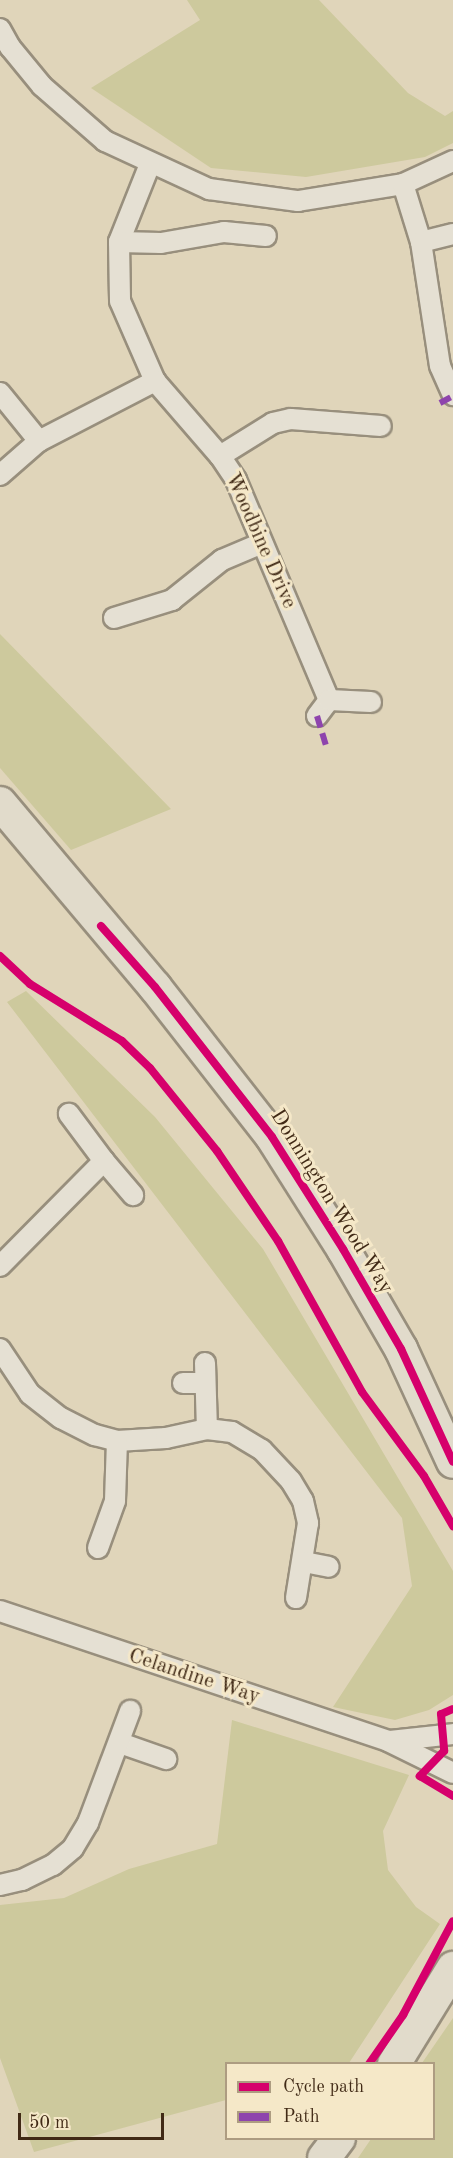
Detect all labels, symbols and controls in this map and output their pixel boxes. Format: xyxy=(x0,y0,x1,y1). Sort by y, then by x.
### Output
street label: Woodbine Drive xyxy=(219,469,301,613)
street label: Donnington Wood Way xyxy=(264,1105,398,1299)
street label: Celandine Way xyxy=(125,1644,263,1710)
legend xyxy=(225,2062,435,2140)
text: Cycle path xyxy=(283,2078,364,2096)
scale bar xyxy=(21,2101,166,2139)
text: Path xyxy=(283,2108,319,2126)
text: 50 m xyxy=(29,2114,69,2132)

